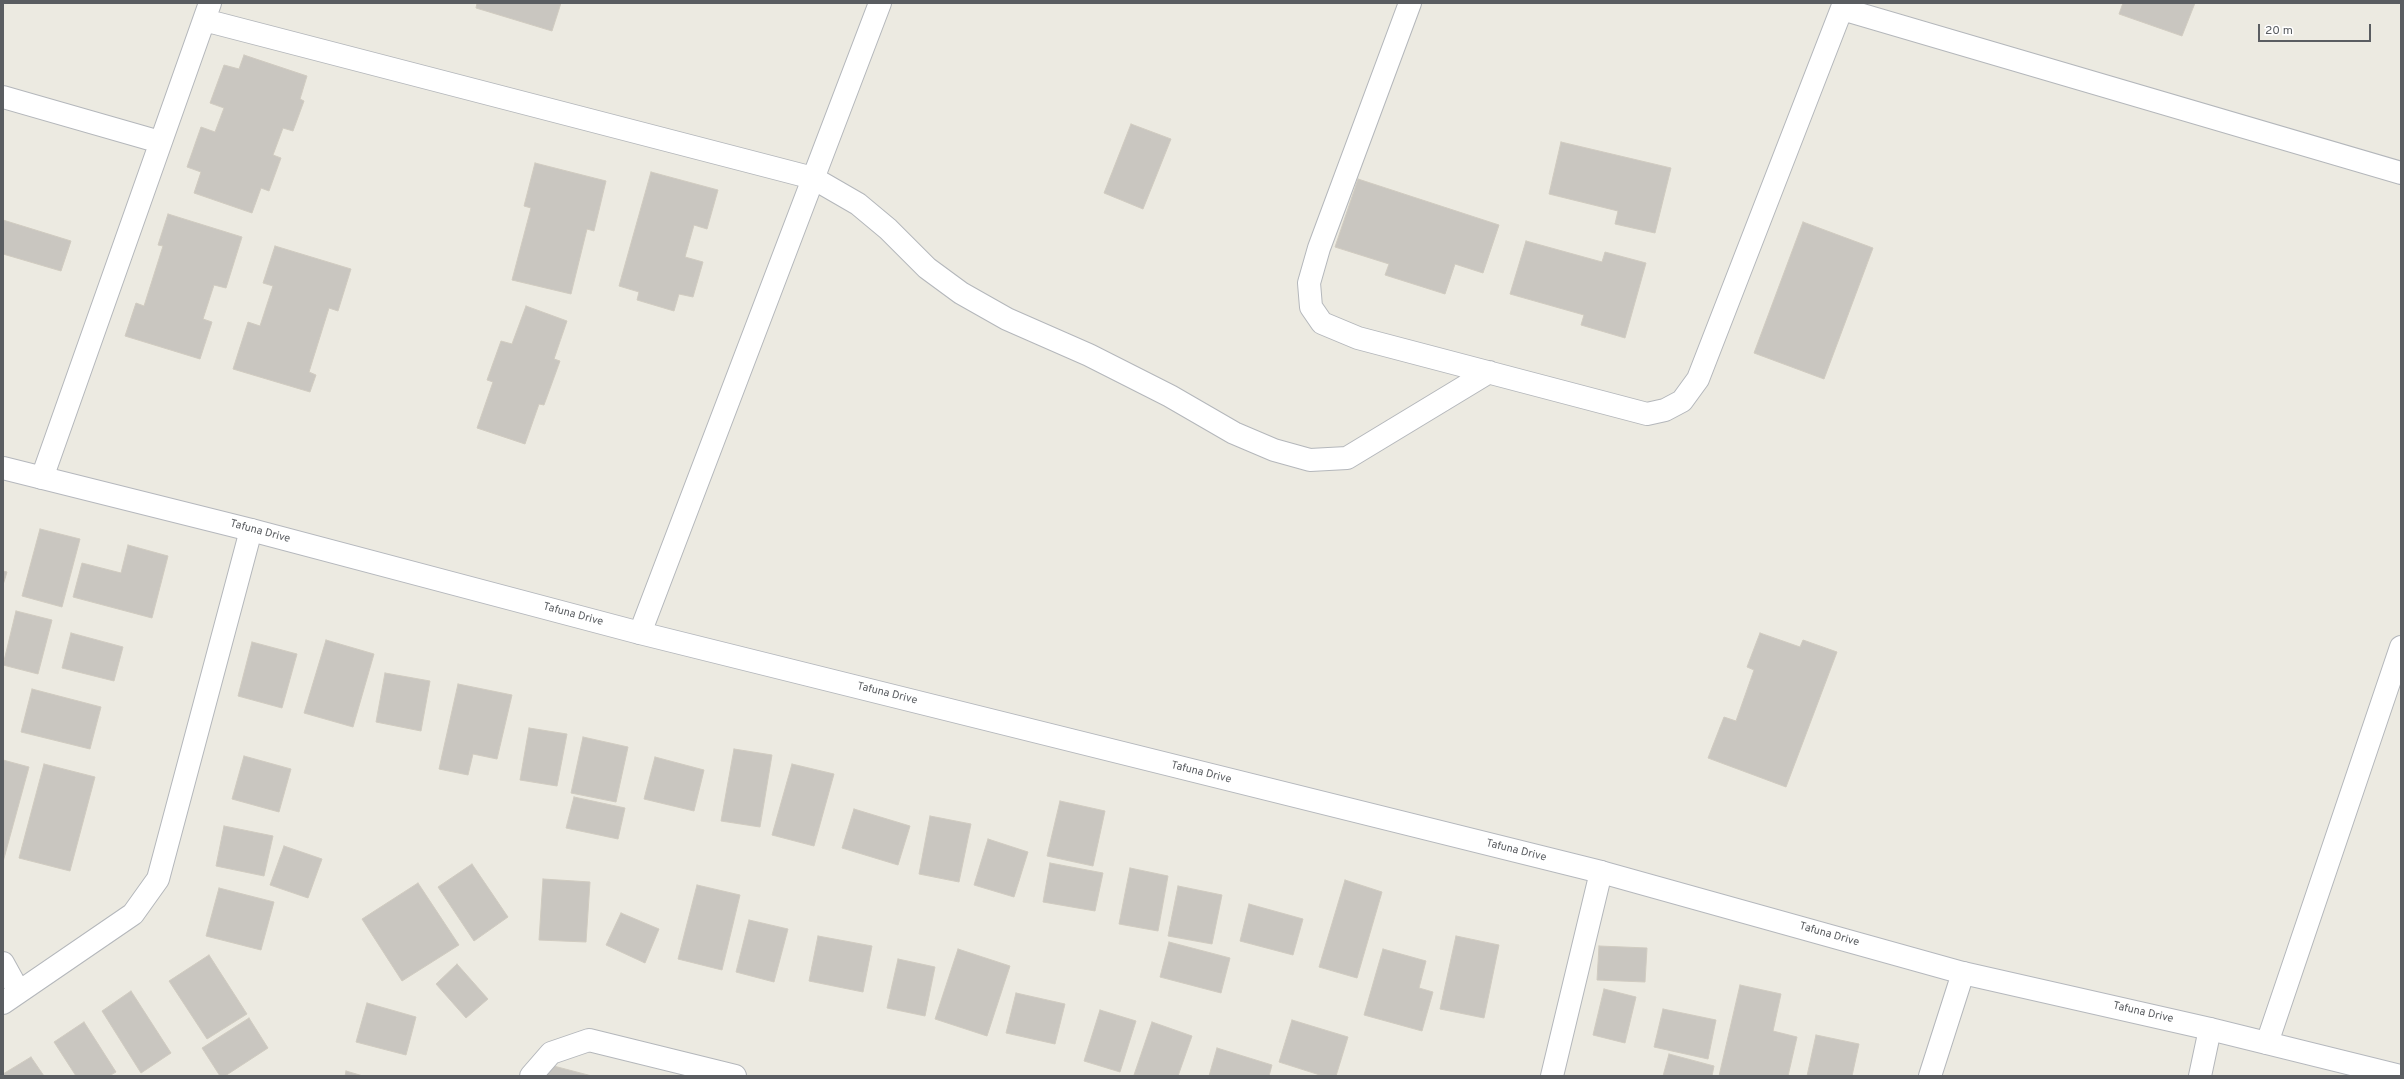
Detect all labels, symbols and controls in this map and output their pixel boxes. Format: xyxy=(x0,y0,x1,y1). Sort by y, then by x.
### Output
scale bar xyxy=(2260,16,2373,42)
text: 20 m xyxy=(2265,23,2293,39)
street label: Tafuna Drive xyxy=(228,518,292,546)
street label: Tafuna Drive xyxy=(541,601,605,629)
street label: Tafuna Drive xyxy=(855,680,919,708)
street label: Tafuna Drive xyxy=(1169,759,1233,787)
street label: Tafuna Drive xyxy=(1484,837,1548,865)
street label: Tafuna Drive xyxy=(1797,920,1861,950)
street label: Tafuna Drive xyxy=(2111,1000,2175,1026)

